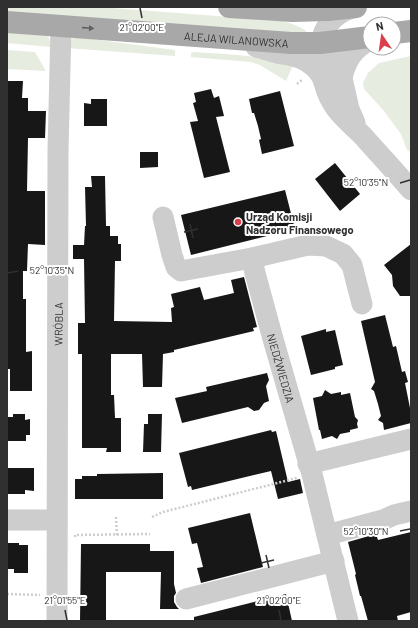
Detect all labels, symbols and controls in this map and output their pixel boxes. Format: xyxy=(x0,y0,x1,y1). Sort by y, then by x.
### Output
north arrow xyxy=(362,16,402,56)
text: N xyxy=(375,19,385,33)
text: 21°02'00"E xyxy=(120,21,164,33)
one-way arrow xyxy=(82,25,94,32)
street label: ALEJA WILANOWSKA xyxy=(184,29,289,49)
text: 52°10'35"N xyxy=(344,176,388,188)
place label: Urząd Komisji Nadzoru Finansowego xyxy=(246,210,354,236)
marker: Urząd Komisji Nadzoru Finansowego xyxy=(233,217,243,227)
text: 52°10'35"N xyxy=(30,264,74,276)
street label: WRÓBLA xyxy=(51,302,64,346)
street label: NIEDŹWIEDZIA xyxy=(265,332,298,405)
text: 52°10'30"N xyxy=(344,525,388,537)
text: 21°01'55"E xyxy=(44,594,86,606)
text: 21°02'00"E xyxy=(257,594,301,606)

